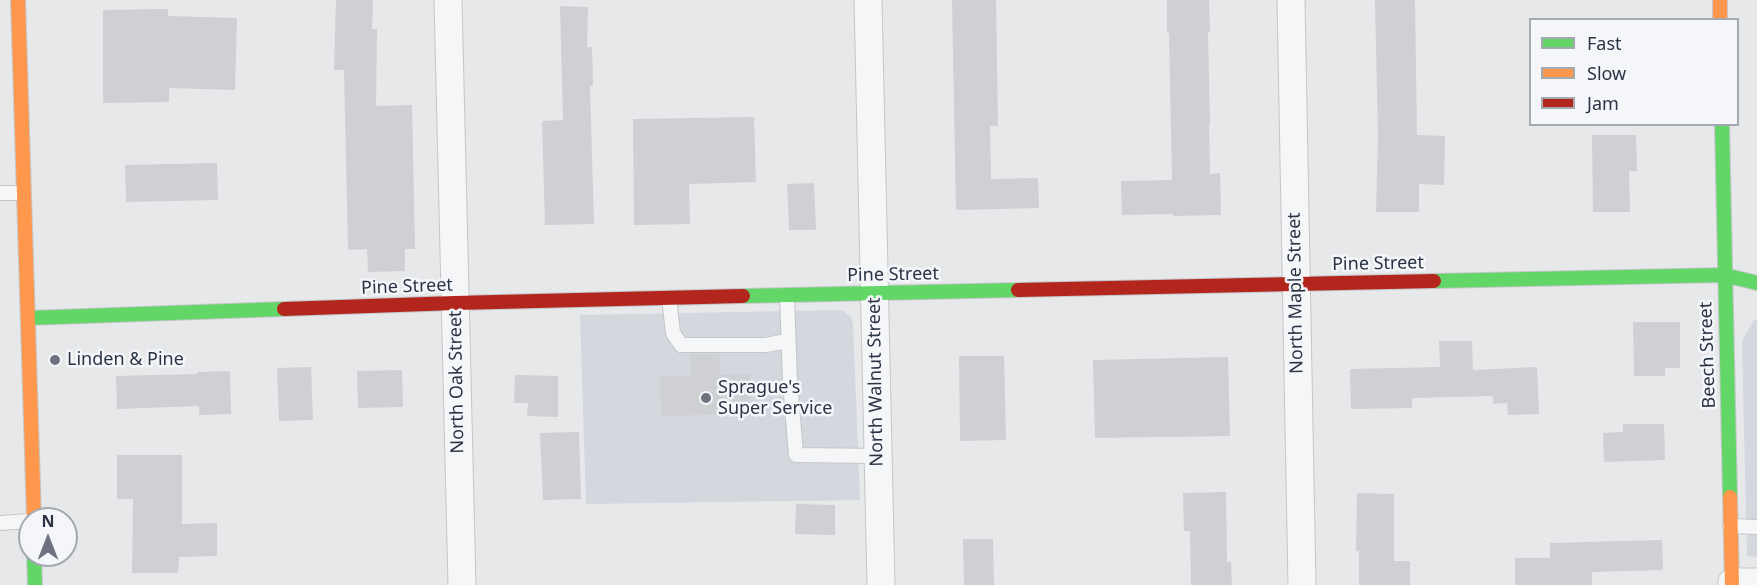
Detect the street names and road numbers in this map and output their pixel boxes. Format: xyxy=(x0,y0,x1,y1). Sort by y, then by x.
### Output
street label: North Maple Street xyxy=(1284,212,1308,374)
street label: Pine Street xyxy=(1332,252,1424,276)
street label: Pine Street xyxy=(847,263,939,287)
street label: Pine Street xyxy=(361,275,453,299)
street label: North Walnut Street xyxy=(864,297,888,467)
street label: Beech Street xyxy=(1695,301,1721,409)
street label: North Oak Street xyxy=(445,310,469,454)

